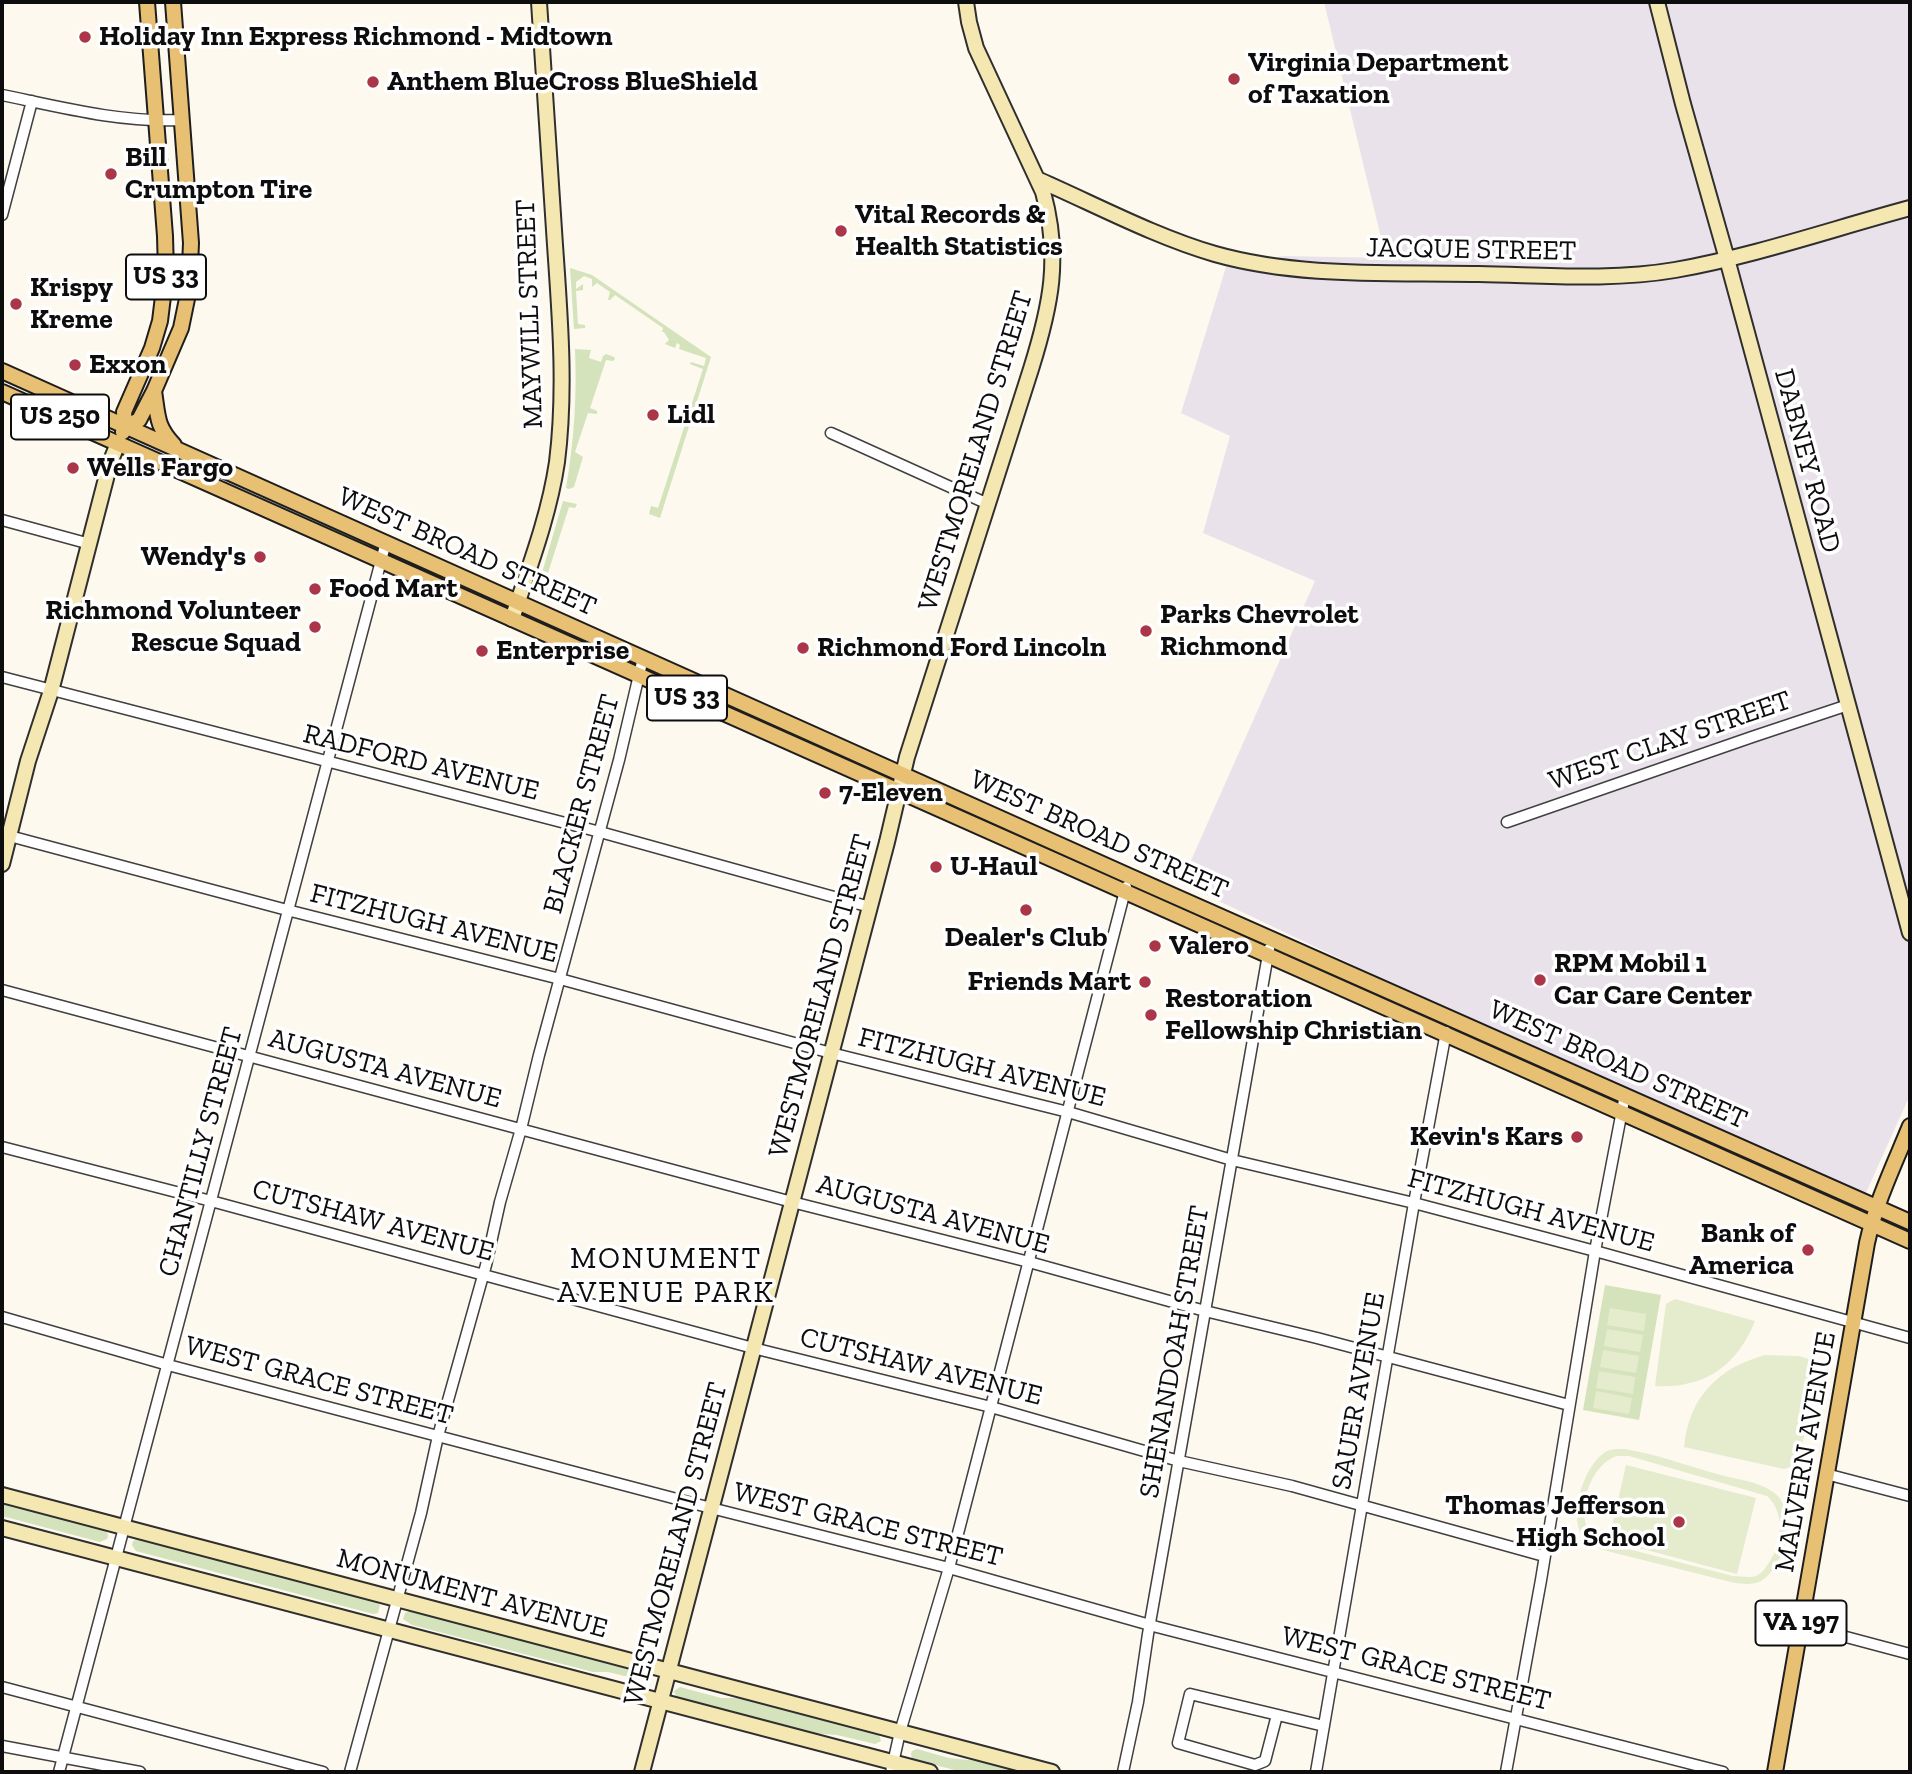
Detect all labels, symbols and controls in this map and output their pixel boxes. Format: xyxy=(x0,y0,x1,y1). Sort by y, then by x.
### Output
place label: Holiday Inn Express Richmond - Midtown xyxy=(99,20,613,54)
marker: Holiday Inn Express Richmond - Midtown xyxy=(77,29,93,45)
place label: Virginia Department of Taxation xyxy=(1248,46,1508,112)
place label: Anthem BlueCross BlueShield xyxy=(387,65,758,99)
marker: Virginia Department of Taxation xyxy=(1226,71,1242,87)
marker: Anthem BlueCross BlueShield xyxy=(365,74,381,90)
place label: Bill Crumpton Tire xyxy=(125,141,312,207)
marker: Bill Crumpton Tire xyxy=(103,166,119,182)
place label: Vital Records & Health Statistics xyxy=(855,198,1063,264)
street label: MAYWILL STREET xyxy=(509,199,551,429)
marker: Vital Records & Health Statistics xyxy=(833,223,849,239)
street label: JACQUE STREET xyxy=(1365,231,1577,269)
road number: US 33 xyxy=(126,254,206,300)
place label: Krispy Kreme xyxy=(30,271,113,337)
street label: WESTMORELAND STREET xyxy=(911,287,1041,615)
marker: Krispy Kreme xyxy=(8,296,24,312)
place label: Exxon xyxy=(89,348,167,382)
marker: Exxon xyxy=(67,357,83,373)
street label: DABNEY ROAD xyxy=(1766,365,1848,557)
road number: US 250 xyxy=(11,394,109,440)
place label: Lidl xyxy=(667,398,715,432)
marker: Lidl xyxy=(645,407,661,423)
place label: Wells Fargo xyxy=(87,451,233,485)
marker: Wells Fargo xyxy=(65,460,81,476)
street label: WEST BROAD STREET xyxy=(333,480,601,624)
place label: Wendy's xyxy=(141,540,246,574)
marker: Wendy's xyxy=(252,549,268,565)
place label: Food Mart xyxy=(329,572,458,606)
marker: Food Mart xyxy=(307,581,323,597)
place label: Richmond Volunteer Rescue Squad xyxy=(45,594,301,660)
place label: Parks Chevrolet Richmond xyxy=(1160,598,1358,664)
marker: Richmond Volunteer Rescue Squad xyxy=(307,619,323,635)
marker: Parks Chevrolet Richmond xyxy=(1138,623,1154,639)
place label: Richmond Ford Lincoln xyxy=(817,631,1106,665)
place label: Enterprise xyxy=(496,634,629,668)
marker: Richmond Ford Lincoln xyxy=(795,640,811,656)
marker: Enterprise xyxy=(474,643,490,659)
road number: US 33 xyxy=(647,676,727,720)
street label: WEST CLAY STREET xyxy=(1544,684,1796,798)
street label: BLACKER STREET xyxy=(537,691,627,917)
street label: RADFORD AVENUE xyxy=(300,717,542,809)
street label: WEST BROAD STREET xyxy=(965,763,1233,907)
place label: 7-Eleven xyxy=(839,776,943,810)
marker: 7-Eleven xyxy=(817,785,833,801)
street label: WESTMORELAND STREET xyxy=(762,831,880,1161)
place label: U-Haul xyxy=(950,850,1038,884)
marker: U-Haul xyxy=(928,859,944,875)
street label: FITZHUGH AVENUE xyxy=(307,877,561,971)
marker: Dealer's Club xyxy=(1018,902,1034,918)
place label: Dealer's Club xyxy=(945,921,1107,955)
place label: Valero xyxy=(1169,929,1249,963)
marker: Valero xyxy=(1147,938,1163,954)
place label: RPM Mobil 1 Car Care Center xyxy=(1554,947,1752,1013)
place label: Friends Mart xyxy=(968,965,1131,999)
marker: RPM Mobil 1 Car Care Center xyxy=(1532,972,1548,988)
marker: Friends Mart xyxy=(1137,974,1153,990)
place label: Restoration Fellowship Christian xyxy=(1165,982,1422,1048)
street label: WEST BROAD STREET xyxy=(1484,993,1752,1137)
marker: Restoration Fellowship Christian xyxy=(1143,1007,1159,1023)
street label: FITZHUGH AVENUE xyxy=(855,1021,1109,1115)
street label: AUGUSTA AVENUE xyxy=(265,1022,505,1116)
street label: CHANTILLY STREET xyxy=(152,1024,250,1280)
place label: Kevin's Kars xyxy=(1410,1120,1563,1154)
marker: Kevin's Kars xyxy=(1569,1129,1585,1145)
street label: FITZHUGH AVENUE xyxy=(1404,1162,1658,1260)
street label: AUGUSTA AVENUE xyxy=(813,1168,1053,1262)
street label: CUTSHAW AVENUE xyxy=(249,1173,497,1269)
street label: SHENANDOAH STREET xyxy=(1133,1203,1217,1501)
place label: Bank of America xyxy=(1689,1217,1794,1283)
district label: MONUMENT AVENUE PARK xyxy=(559,1241,773,1312)
marker: Bank of America xyxy=(1800,1242,1816,1258)
street label: SAUER AVENUE xyxy=(1325,1290,1393,1492)
street label: CUTSHAW AVENUE xyxy=(796,1321,1046,1413)
street label: WEST GRACE STREET xyxy=(181,1329,457,1433)
street label: MALVERN AVENUE xyxy=(1768,1329,1844,1575)
street label: WESTMORELAND STREET xyxy=(617,1379,735,1709)
street label: WEST GRACE STREET xyxy=(730,1475,1006,1575)
place label: Thomas Jefferson High School xyxy=(1445,1489,1665,1555)
marker: Thomas Jefferson High School xyxy=(1671,1514,1687,1530)
street label: MONUMENT AVENUE xyxy=(333,1542,611,1646)
road number: VA 197 xyxy=(1756,1600,1846,1646)
street label: WEST GRACE STREET xyxy=(1278,1619,1554,1719)

